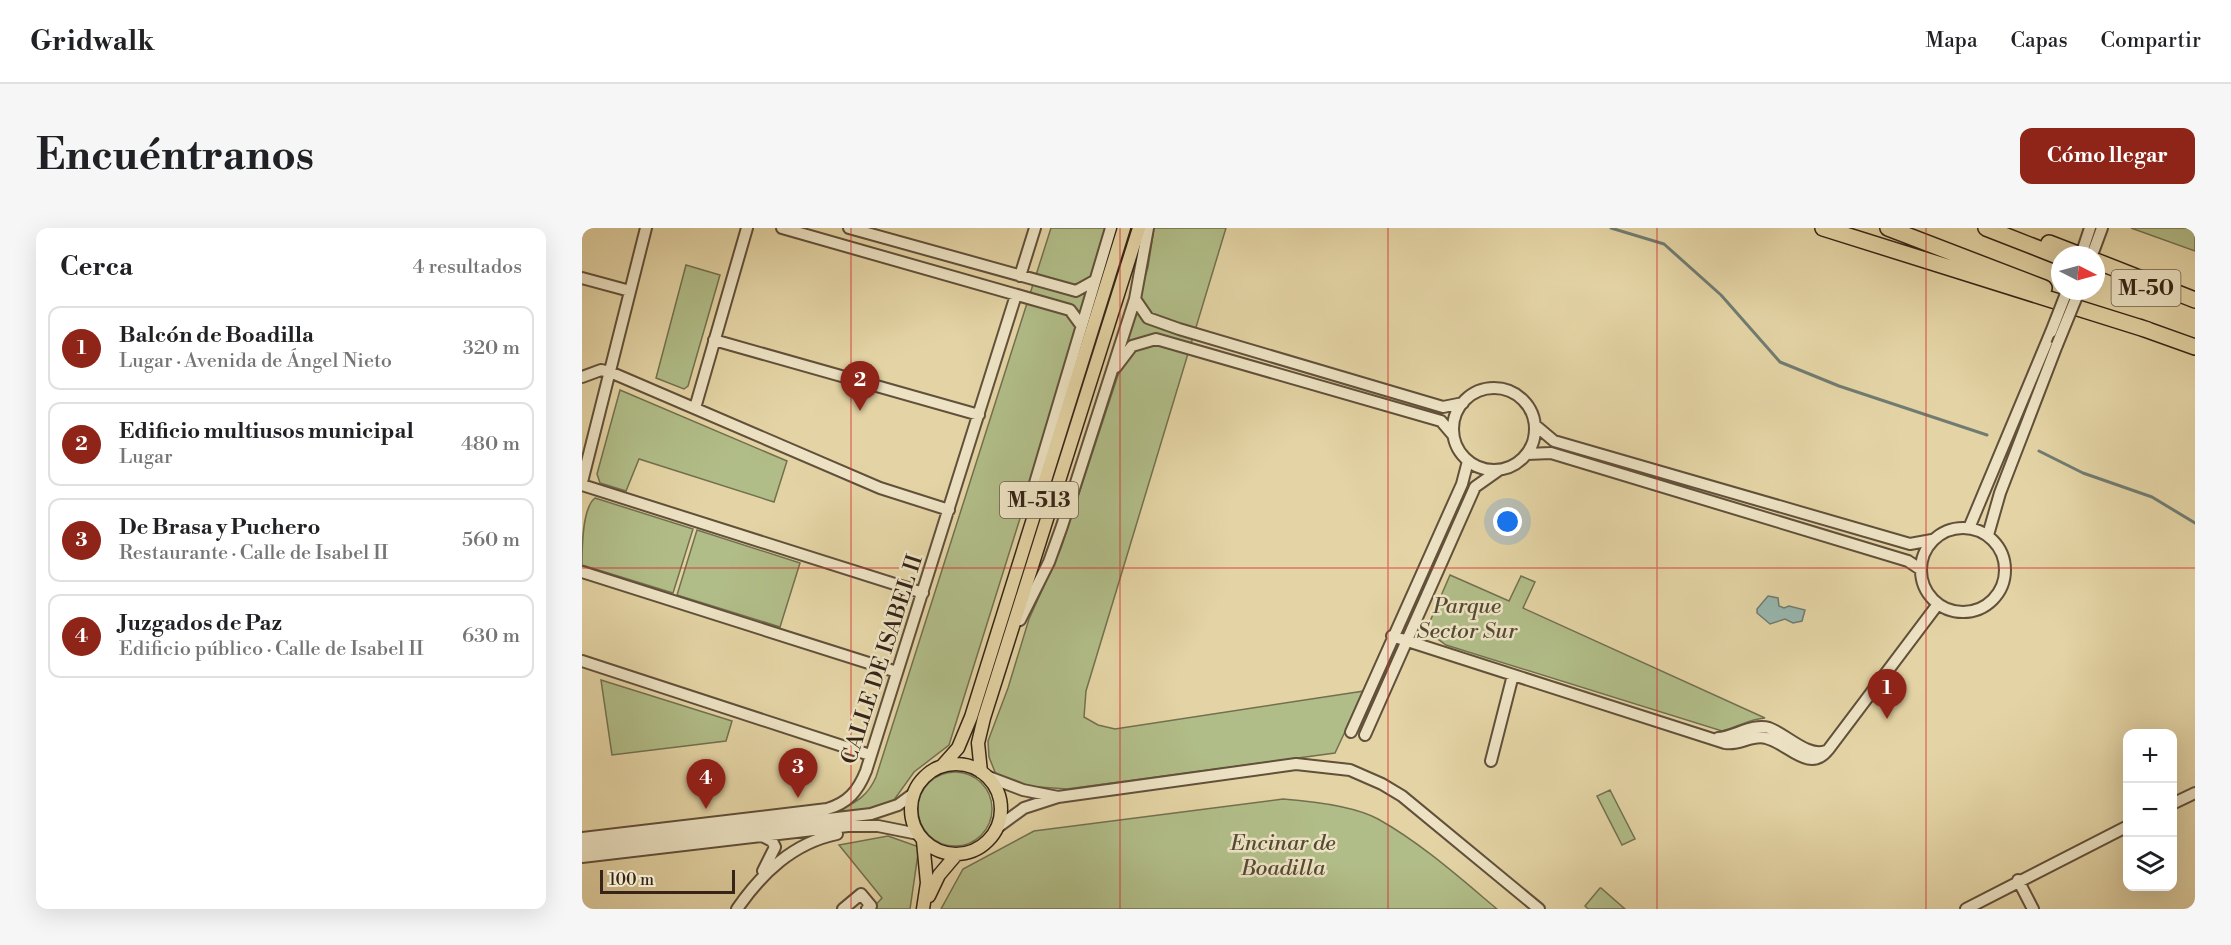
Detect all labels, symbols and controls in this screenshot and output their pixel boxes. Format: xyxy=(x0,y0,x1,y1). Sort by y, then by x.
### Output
text: Gridwalk xyxy=(30,24,154,59)
text: Mapa xyxy=(1926,28,1978,54)
text: Capas xyxy=(2011,28,2068,54)
text: Compartir xyxy=(2101,28,2201,54)
button: Cómo llegar xyxy=(2020,128,2195,184)
text: Encuéntranos xyxy=(36,130,314,183)
north arrow xyxy=(2051,246,2105,300)
text: Cerca xyxy=(60,251,133,283)
text: 4 resultados xyxy=(412,255,522,280)
road number: M-50 xyxy=(2112,270,2180,306)
text: Balcón de Boadilla xyxy=(119,322,314,349)
text: 1 xyxy=(77,336,86,361)
text: 320 m xyxy=(463,336,520,361)
text: Lugar · Avenida de Ángel Nieto xyxy=(119,349,392,374)
pin: 2 xyxy=(840,362,880,411)
text: Edificio multiusos municipal xyxy=(119,418,414,445)
text: 2 xyxy=(75,432,88,457)
text: 480 m xyxy=(461,432,520,457)
text: Lugar xyxy=(119,445,173,470)
road number: M-513 xyxy=(1000,482,1078,518)
your location xyxy=(1493,507,1522,536)
text: De Brasa y Puchero xyxy=(119,514,320,541)
text: 3 xyxy=(75,528,88,553)
text: 560 m xyxy=(462,528,520,553)
text: Restaurante · Calle de Isabel II xyxy=(119,541,388,566)
street label: CALLE DE ISABEL II xyxy=(836,551,929,768)
park label: Parque Sector Sur xyxy=(1417,593,1518,645)
text: Juzgados de Paz xyxy=(119,610,282,637)
text: 4 xyxy=(75,624,88,649)
text: 630 m xyxy=(462,624,520,649)
text: Edificio público · Calle de Isabel II xyxy=(119,637,424,662)
pin: 1 xyxy=(1868,670,1906,719)
map controls xyxy=(2123,729,2177,891)
button: + xyxy=(2123,729,2177,783)
pin: 3 xyxy=(778,748,818,798)
pin: 4 xyxy=(686,760,726,809)
button: − xyxy=(2123,783,2177,837)
park label: Encinar de Boadilla xyxy=(1229,830,1336,882)
button: layers xyxy=(2123,837,2177,891)
scale bar xyxy=(600,867,735,894)
text: 100 m xyxy=(609,870,654,890)

